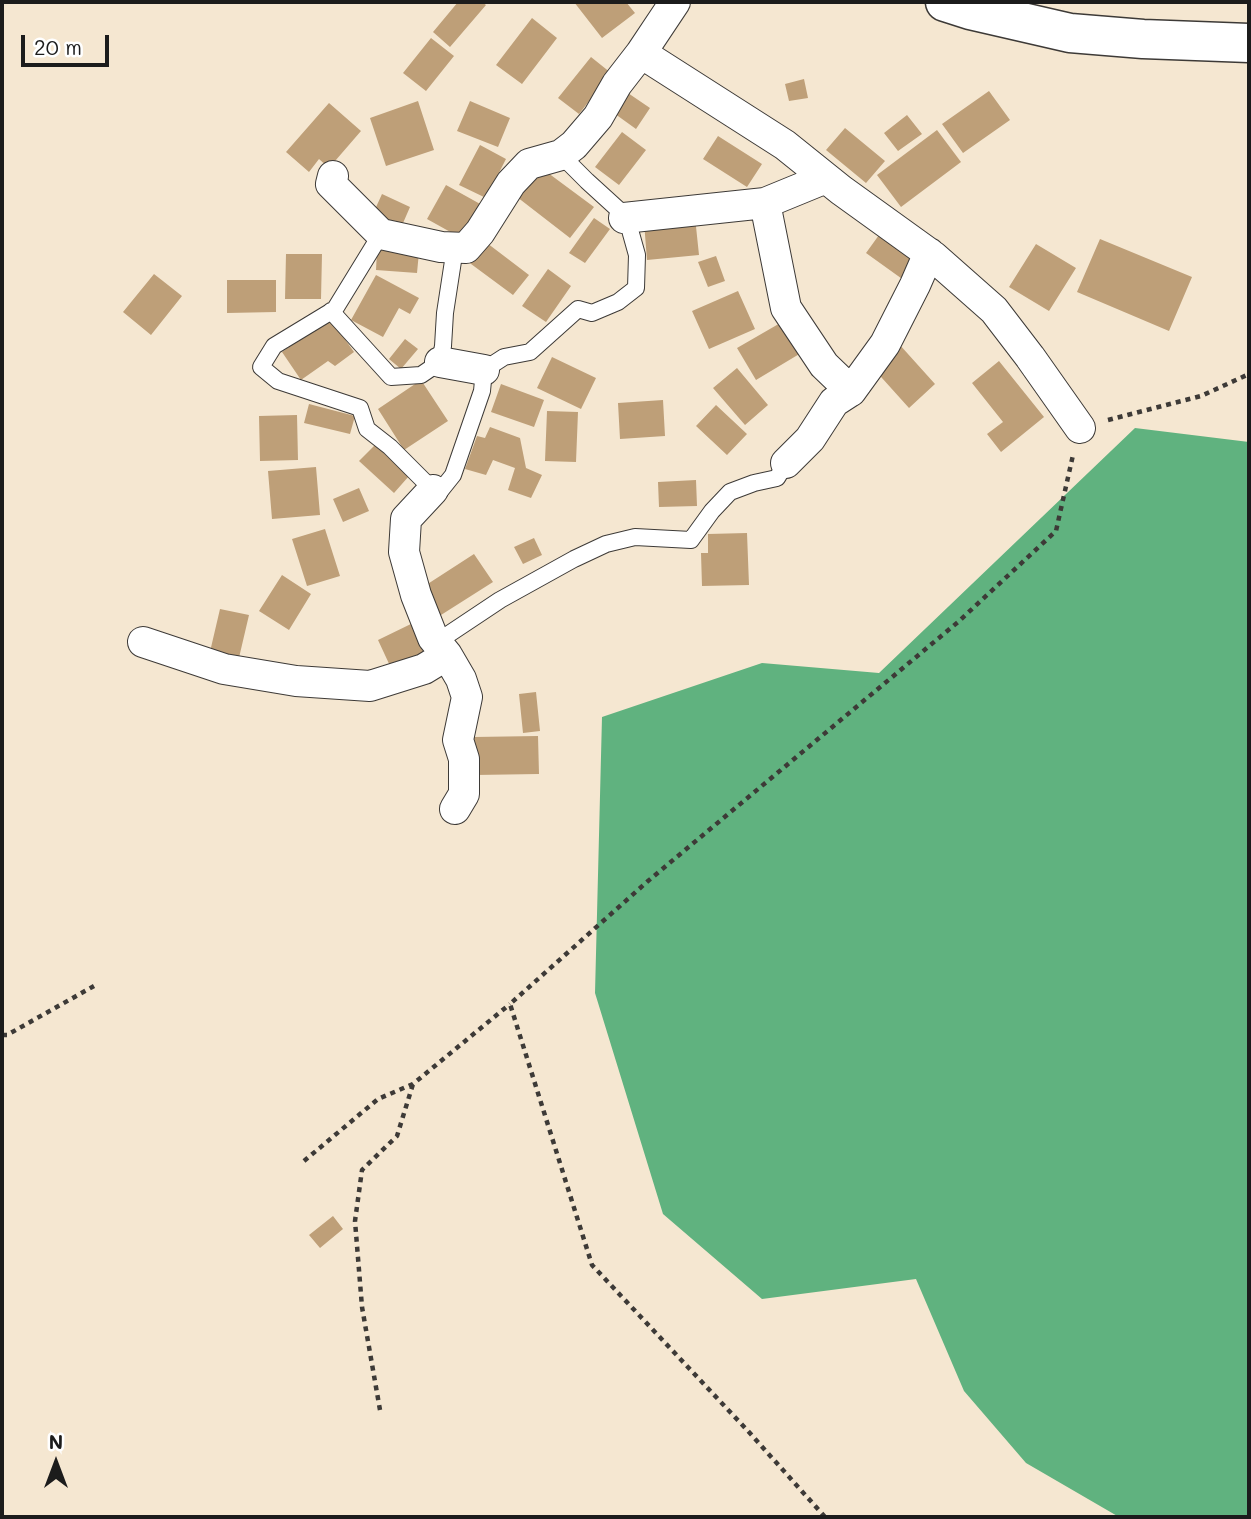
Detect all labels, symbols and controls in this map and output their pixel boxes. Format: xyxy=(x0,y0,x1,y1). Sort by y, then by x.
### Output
scale bar xyxy=(24,21,112,65)
text: 20 m xyxy=(34,33,82,60)
north arrow xyxy=(21,1428,91,1498)
text: N xyxy=(49,1429,63,1454)

